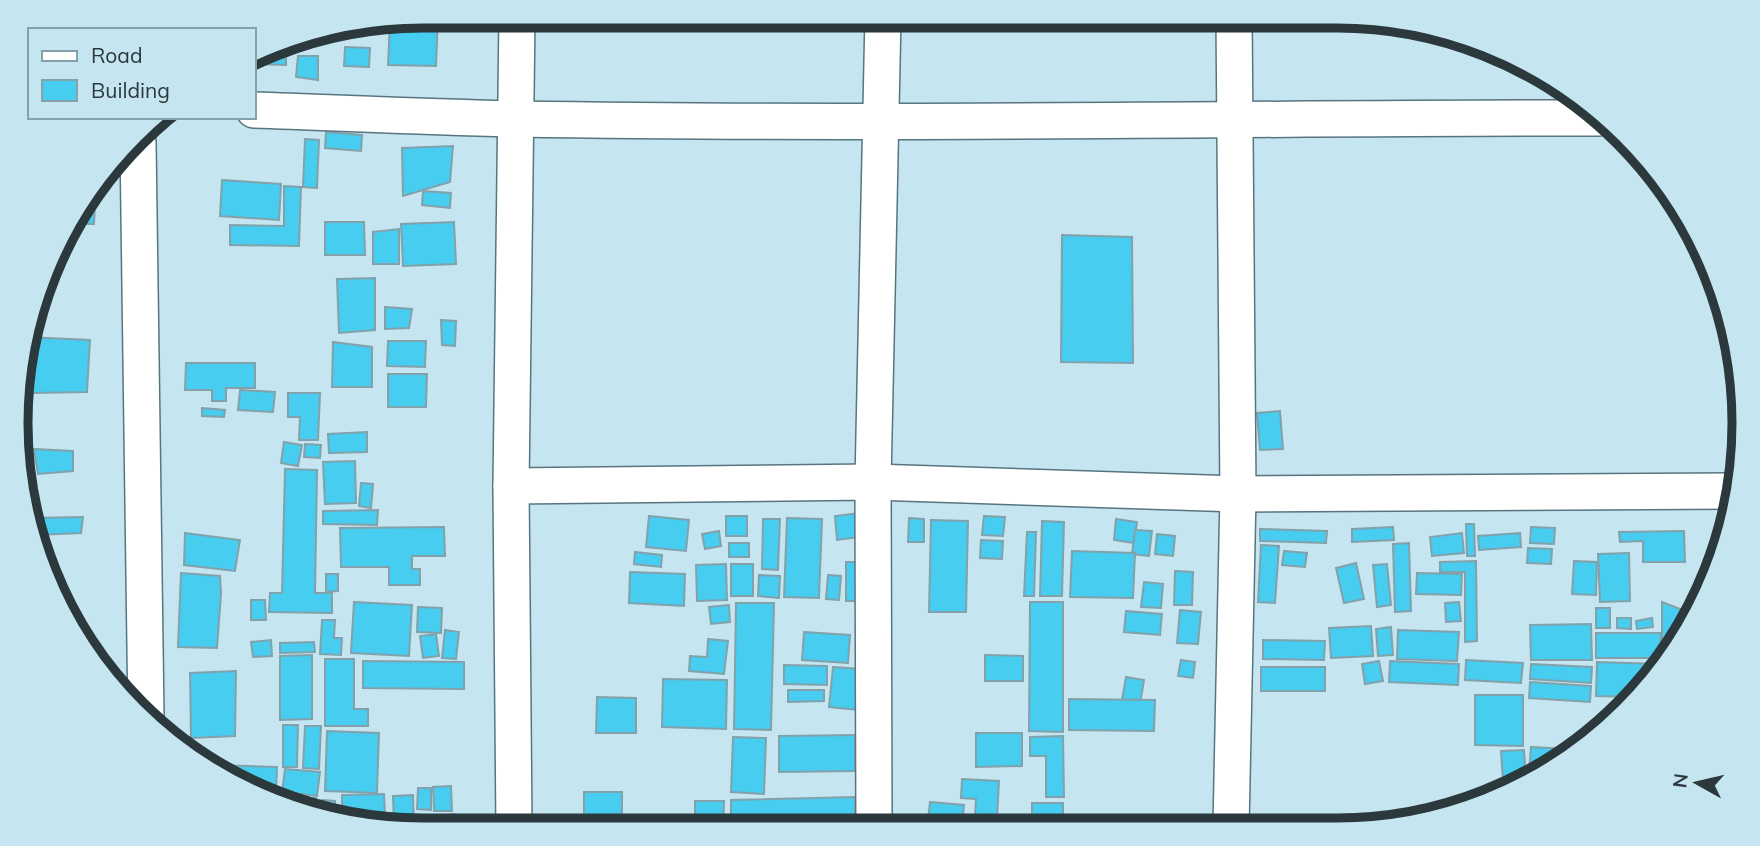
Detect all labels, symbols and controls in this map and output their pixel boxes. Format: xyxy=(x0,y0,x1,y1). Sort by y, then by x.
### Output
legend xyxy=(28,28,256,119)
text: Road xyxy=(91,42,142,68)
text: Building xyxy=(91,77,170,103)
north arrow xyxy=(1662,748,1732,818)
text: N xyxy=(1667,772,1693,789)

